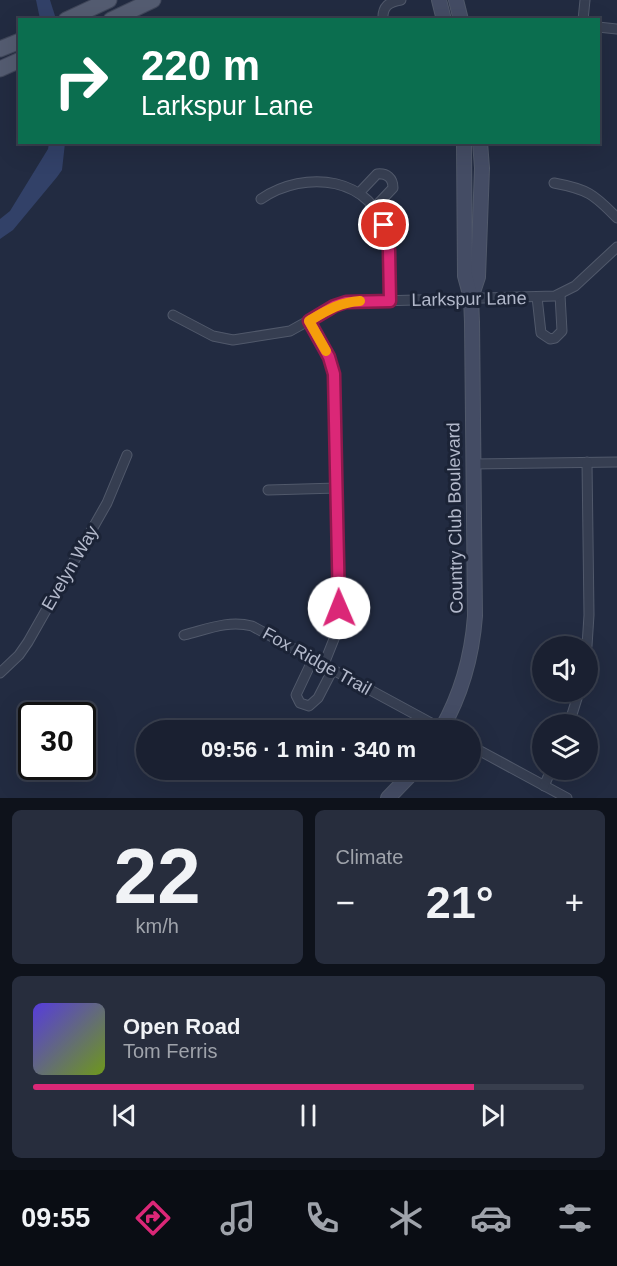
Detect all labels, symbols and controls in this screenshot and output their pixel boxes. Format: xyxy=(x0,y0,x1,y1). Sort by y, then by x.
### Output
icon: right xyxy=(42,42,120,120)
text: 220 m xyxy=(141,42,260,89)
text: Larkspur Lane xyxy=(141,91,314,121)
pin xyxy=(358,199,409,250)
icon: arrive xyxy=(367,208,400,241)
street label: Larkspur Lane xyxy=(411,288,527,310)
street label: Country Club Boulevard xyxy=(443,422,467,614)
street label: Evelyn Way xyxy=(38,522,102,614)
position arrow xyxy=(307,576,371,640)
street label: Fox Ridge Trail xyxy=(259,623,375,699)
map controls xyxy=(532,636,598,780)
button: sound xyxy=(532,636,598,702)
speed limit sign: 30 xyxy=(18,702,96,780)
button: layers xyxy=(532,714,598,780)
text: 09:56 · 1 min · 340 m xyxy=(201,737,416,762)
text: 22 xyxy=(114,832,201,920)
text: Climate xyxy=(336,846,403,868)
text: 21° xyxy=(426,877,494,928)
text: − xyxy=(336,884,355,921)
text: + xyxy=(565,884,584,921)
text: km/h xyxy=(136,915,179,937)
text: Open Road xyxy=(123,1014,240,1039)
text: Tom Ferris xyxy=(123,1040,217,1062)
icon: previous xyxy=(108,1099,141,1132)
icon: pause xyxy=(292,1099,325,1132)
icon: next xyxy=(476,1099,509,1132)
icon: directions xyxy=(132,1197,174,1239)
icon: music xyxy=(217,1197,259,1239)
icon: phone xyxy=(301,1197,343,1239)
icon: climate xyxy=(385,1197,427,1239)
icon: car xyxy=(470,1197,512,1239)
icon: filters xyxy=(554,1197,596,1239)
text: 09:55 xyxy=(21,1203,90,1233)

